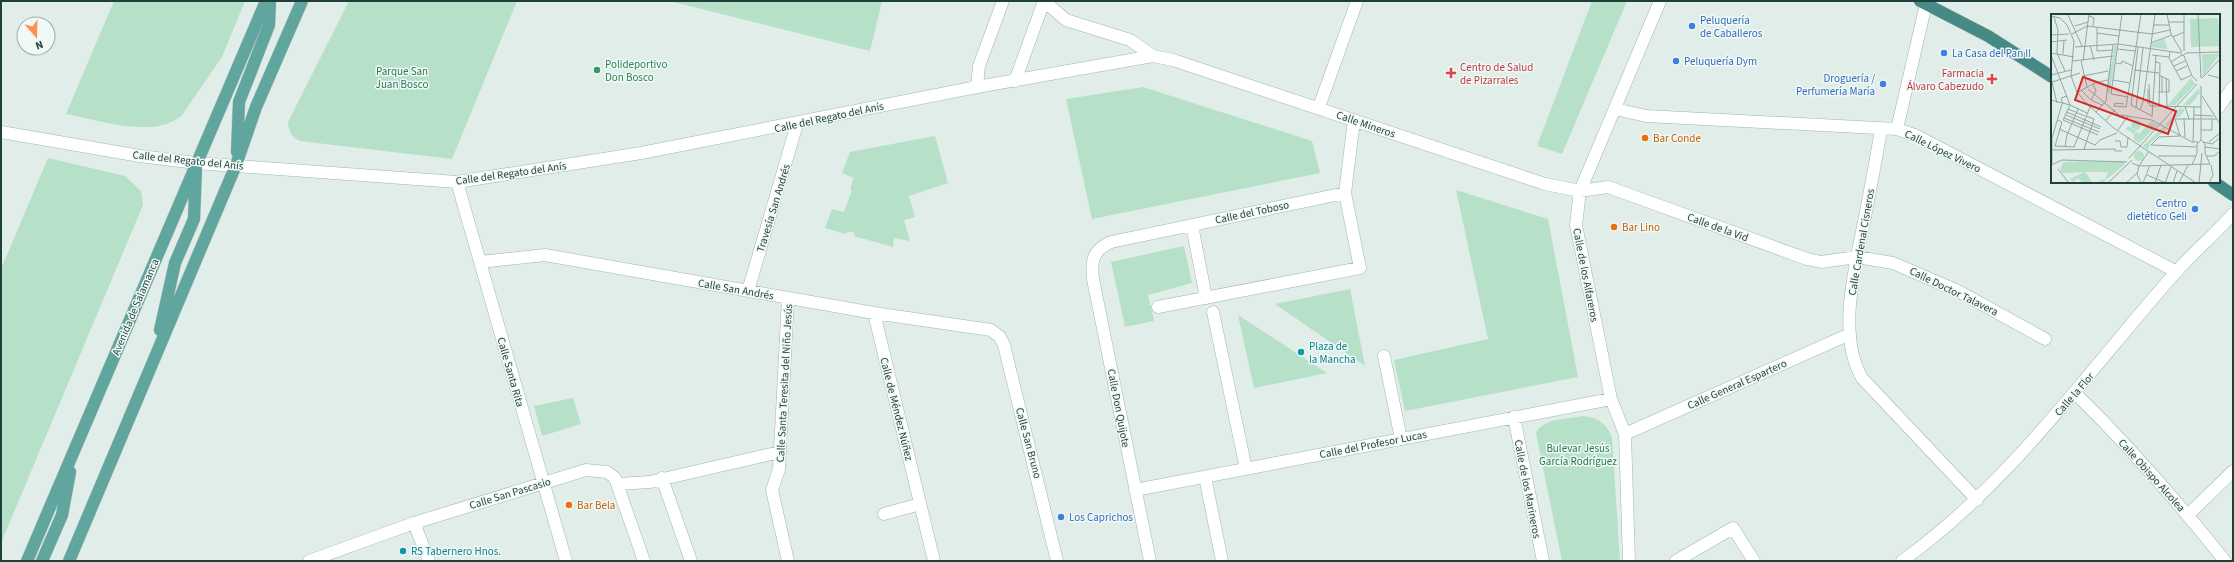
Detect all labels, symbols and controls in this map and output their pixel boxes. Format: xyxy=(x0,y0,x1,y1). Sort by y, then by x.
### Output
place label: Peluquería de Caballeros xyxy=(1700,13,1763,41)
inset map xyxy=(2051,14,2220,183)
north arrow xyxy=(16,16,56,56)
marker: Peluquería de Caballeros xyxy=(1687,21,1697,31)
text: N xyxy=(33,37,45,53)
place label: La Casa del Pan II xyxy=(1952,46,2031,61)
marker: La Casa del Pan II xyxy=(1939,48,1949,58)
place label: Peluquería Dym xyxy=(1684,54,1757,69)
marker: Peluquería Dym xyxy=(1671,56,1681,66)
place label: Polideportivo Don Bosco xyxy=(605,57,667,85)
place label: Centro de Salud de Pizarrales xyxy=(1460,60,1533,88)
park label: Parque San Juan Bosco xyxy=(376,64,428,92)
marker: Polideportivo Don Bosco xyxy=(592,65,602,75)
place label: Farmacia Álvaro Cabezudo xyxy=(1907,66,1984,94)
marker: Centro de Salud de Pizarrales xyxy=(1445,67,1457,79)
place label: Droguería / Perfumería María xyxy=(1796,71,1875,99)
marker: Farmacia Álvaro Cabezudo xyxy=(1987,74,1997,84)
marker: Droguería / Perfumería María xyxy=(1878,79,1888,89)
street label: Calle del Regato del Anís xyxy=(773,98,886,136)
street label: Calle Mineros xyxy=(1334,107,1398,142)
street label: Calle López Vivero xyxy=(1902,126,1984,176)
place label: Bar Conde xyxy=(1653,131,1701,146)
marker: Bar Conde xyxy=(1640,133,1650,143)
street label: Calle del Regato del Anís xyxy=(132,147,245,174)
street label: Calle del Regato del Anís xyxy=(455,158,568,189)
street label: Travesía San Andrés xyxy=(753,162,794,254)
street label: Calle Cardenal Cisneros xyxy=(1845,187,1878,297)
place label: Centro dietético Geli xyxy=(2127,196,2187,224)
street label: Calle del Toboso xyxy=(1214,197,1291,228)
marker: Centro dietético Geli xyxy=(2190,204,2200,214)
street label: Calle de la Vid xyxy=(1685,209,1750,245)
place label: Bar Lino xyxy=(1622,220,1660,235)
marker: Bar Lino xyxy=(1609,222,1619,232)
street label: Calle de los Alfareros xyxy=(1569,227,1602,324)
street label: Avenida de Salamanca xyxy=(108,257,163,358)
street label: Calle Doctor Talavera xyxy=(1907,263,2001,319)
street label: Calle San Andrés xyxy=(697,275,775,304)
street label: Calle Santa Teresita del Niño Jesús xyxy=(773,303,796,463)
street label: Calle Santa Rita xyxy=(493,336,528,409)
place label: Plaza de la Mancha xyxy=(1309,339,1356,367)
marker: Plaza de la Mancha xyxy=(1296,347,1306,357)
street label: Calle de Méndez Núñez xyxy=(876,356,917,463)
street label: Calle General Espartero xyxy=(1685,356,1789,413)
street label: Calle Don Quijote xyxy=(1104,368,1134,449)
street label: Calle la Flor xyxy=(2051,369,2098,420)
street label: Calle San Bruno xyxy=(1012,406,1045,480)
street label: Calle del Profesor Lucas xyxy=(1318,427,1428,462)
street label: Calle Obispo Alcolea xyxy=(2115,436,2188,515)
street label: Calle de los Marineros xyxy=(1511,438,1545,540)
park label: Bulevar Jesús García Rodríguez xyxy=(1539,441,1617,469)
street label: Calle San Pascasio xyxy=(468,474,553,513)
place label: Bar Bela xyxy=(577,498,615,513)
marker: Bar Bela xyxy=(564,500,574,510)
place label: Los Caprichos xyxy=(1069,510,1133,525)
marker: Los Caprichos xyxy=(1056,512,1066,522)
place label: RS Tabernero Hnos. xyxy=(411,544,501,559)
marker: RS Tabernero Hnos. xyxy=(398,546,408,556)

